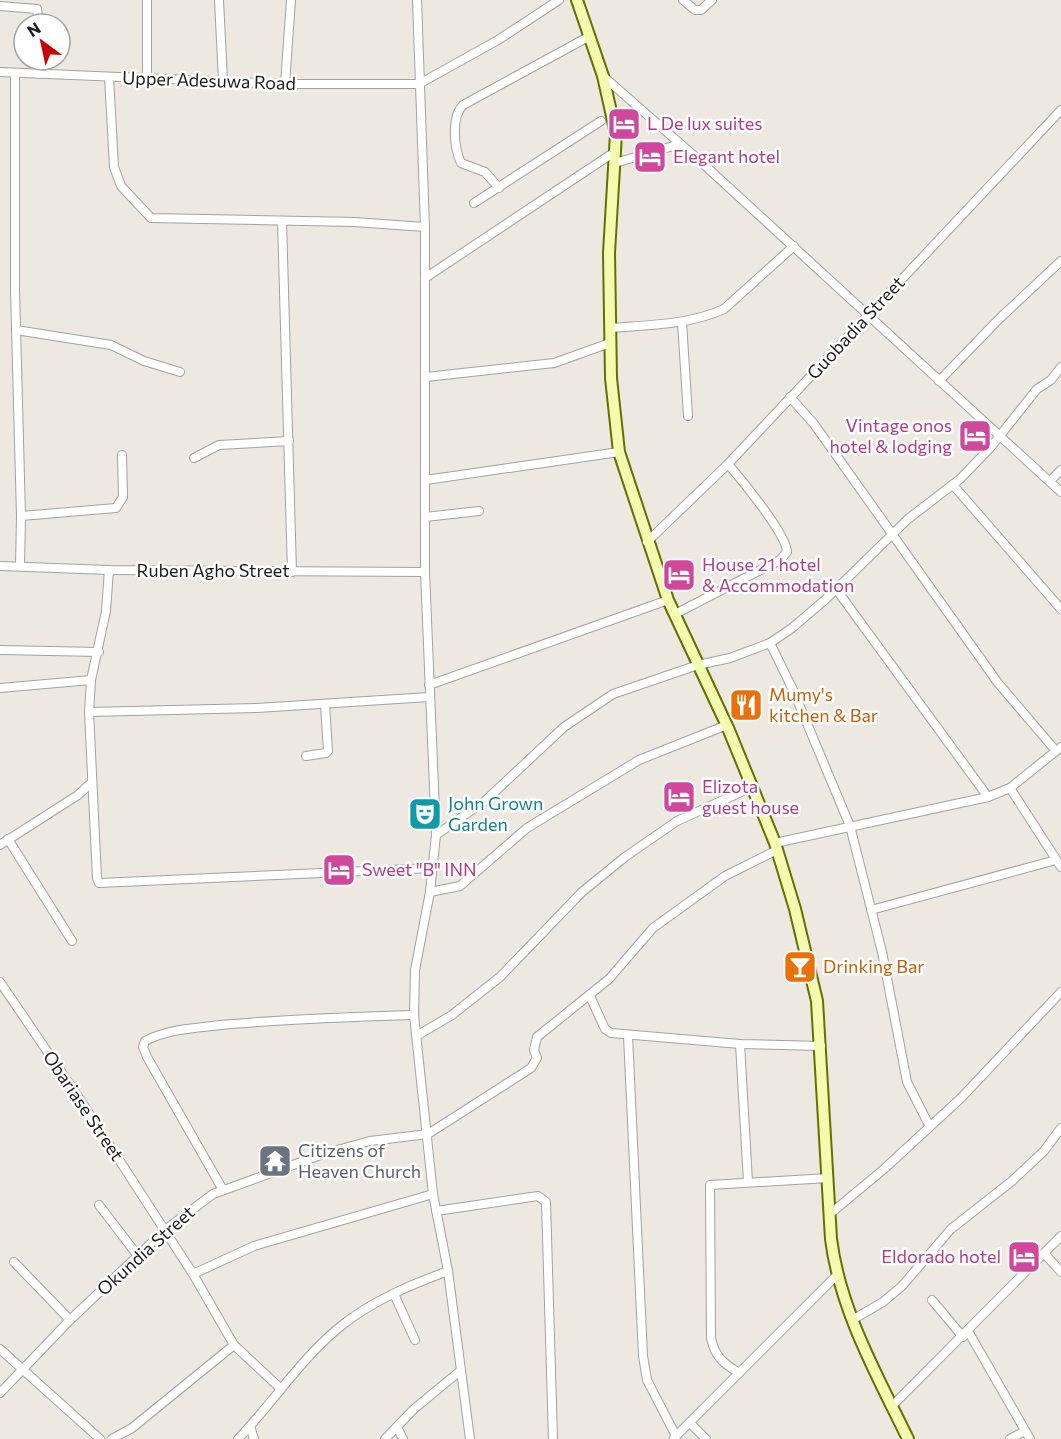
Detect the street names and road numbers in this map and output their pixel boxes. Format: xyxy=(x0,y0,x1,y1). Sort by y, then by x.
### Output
street label: Upper Adesuwa Road xyxy=(122,66,296,94)
street label: Guobadia Street xyxy=(802,271,909,383)
street label: Ruben Agho Street xyxy=(136,559,290,581)
street label: Obariase Street xyxy=(39,1046,129,1165)
street label: Okundia Street xyxy=(92,1201,199,1300)

